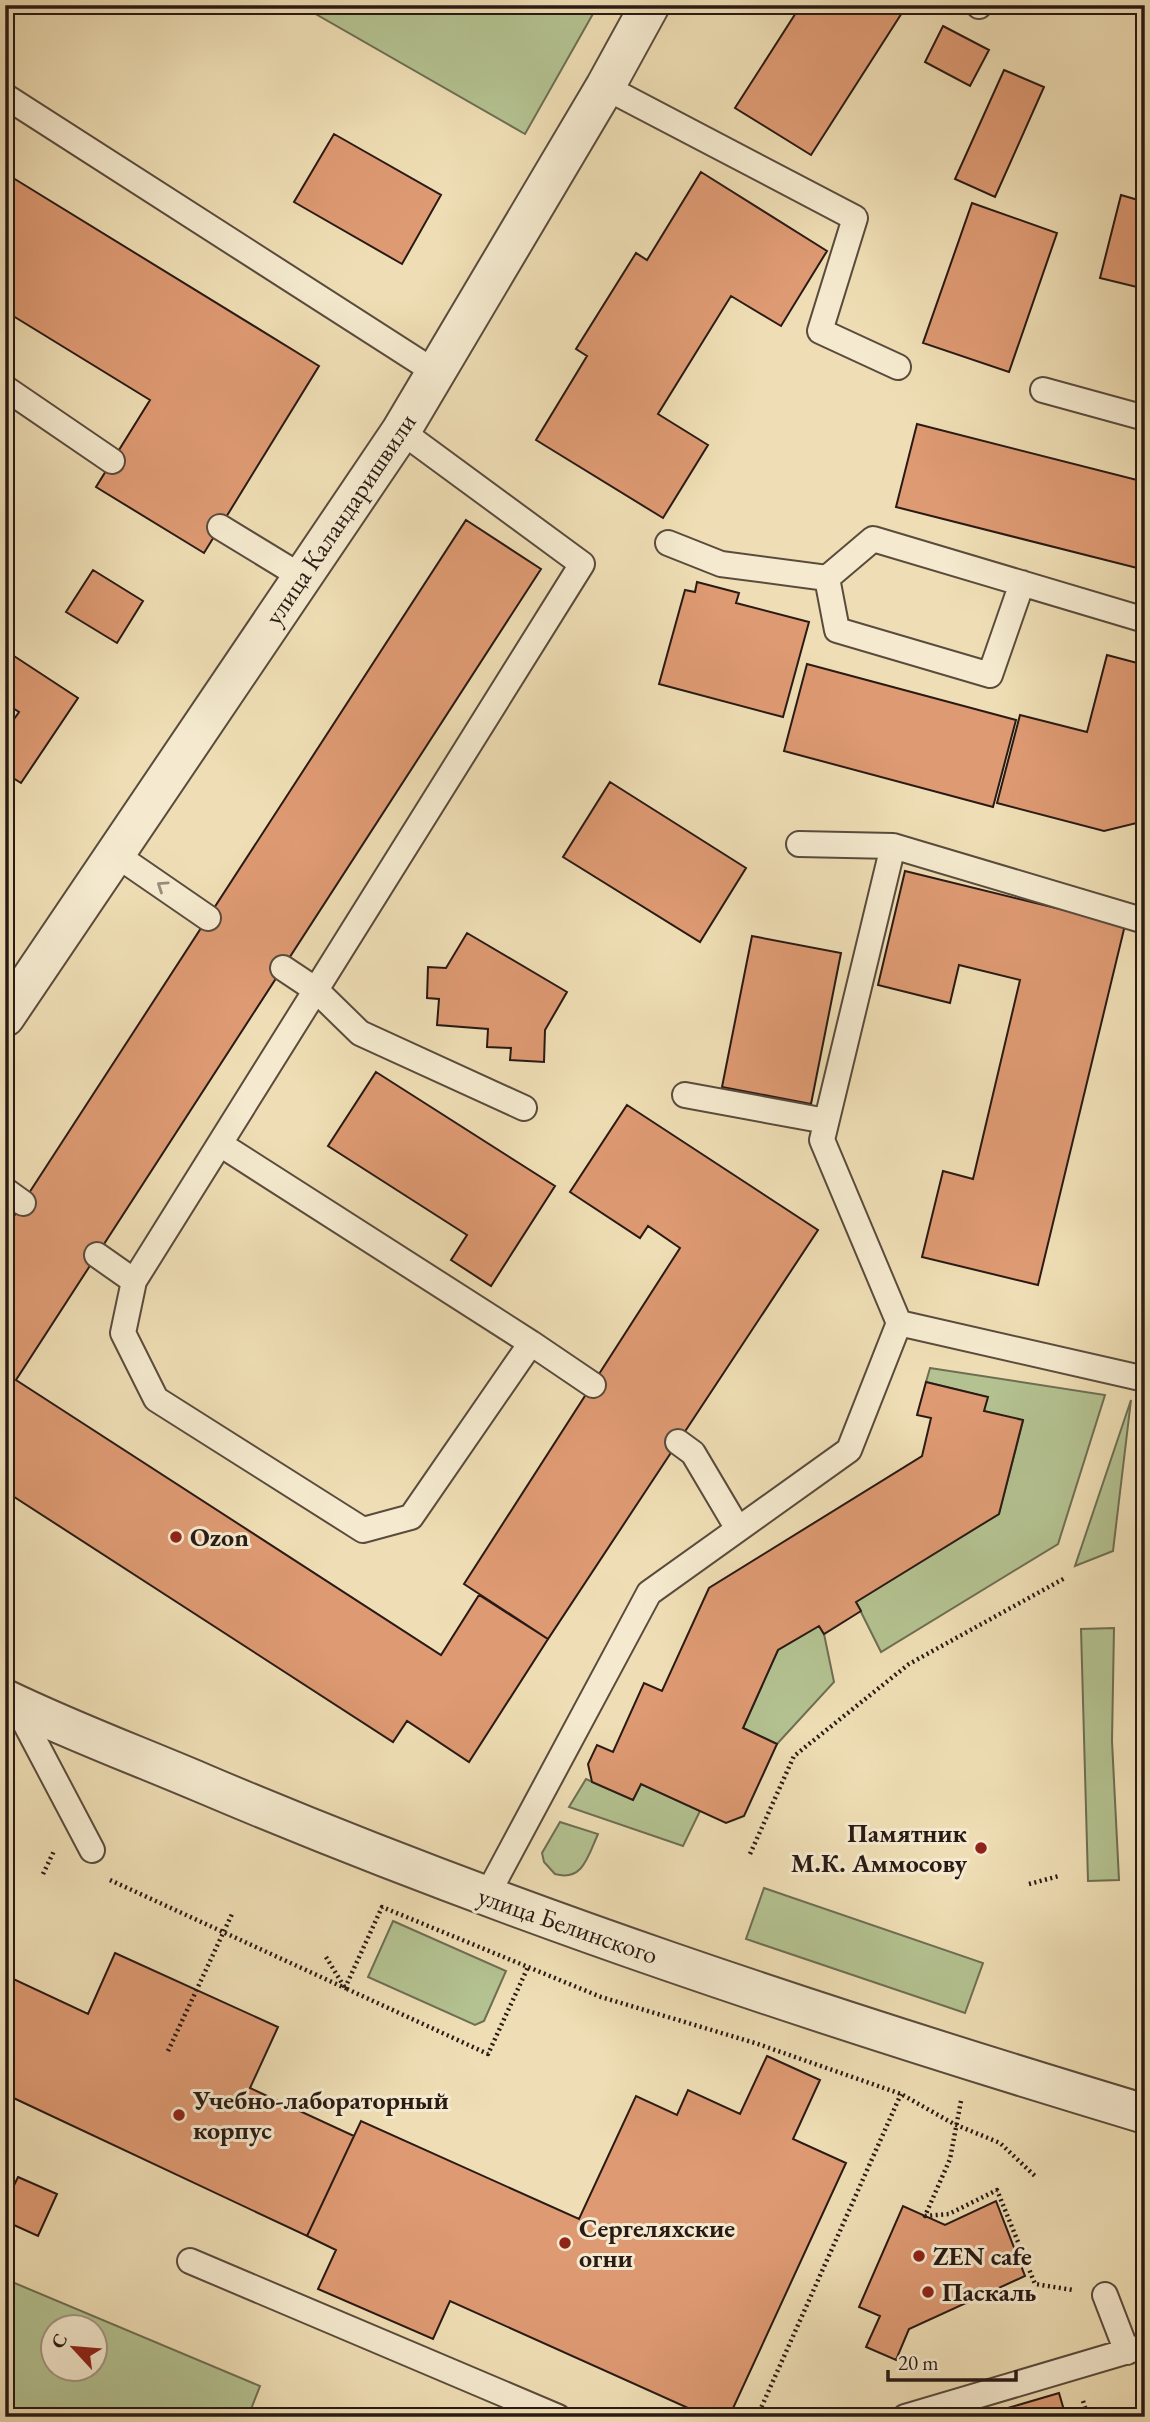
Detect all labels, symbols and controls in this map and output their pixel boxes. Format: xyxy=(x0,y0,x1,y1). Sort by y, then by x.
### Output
street label: улица Каландаришвили xyxy=(256,406,424,631)
one-way arrow xyxy=(156,881,169,894)
place label: Ozon xyxy=(190,1520,249,1554)
marker: Ozon xyxy=(168,1529,184,1545)
place label: Памятник М.К. Аммосову xyxy=(791,1816,968,1880)
marker: Памятник М.К. Аммосову xyxy=(973,1840,989,1856)
street label: улица Белинского xyxy=(474,1878,662,1972)
place label: Учебно-лабораторный корпус xyxy=(192,2083,449,2147)
marker: Учебно-лабораторный корпус xyxy=(171,2107,187,2123)
place label: Сергеляхские огни xyxy=(579,2211,735,2275)
marker: Сергеляхские огни xyxy=(557,2235,573,2251)
place label: ZEN cafe xyxy=(933,2239,1032,2273)
marker: ZEN cafe xyxy=(911,2248,927,2264)
place label: Паскаль xyxy=(942,2275,1036,2309)
marker: Паскаль xyxy=(920,2284,936,2300)
north arrow xyxy=(38,2314,108,2384)
text: С xyxy=(45,2329,73,2352)
scale bar xyxy=(888,2338,1015,2382)
text: 20 m xyxy=(898,2349,939,2376)

